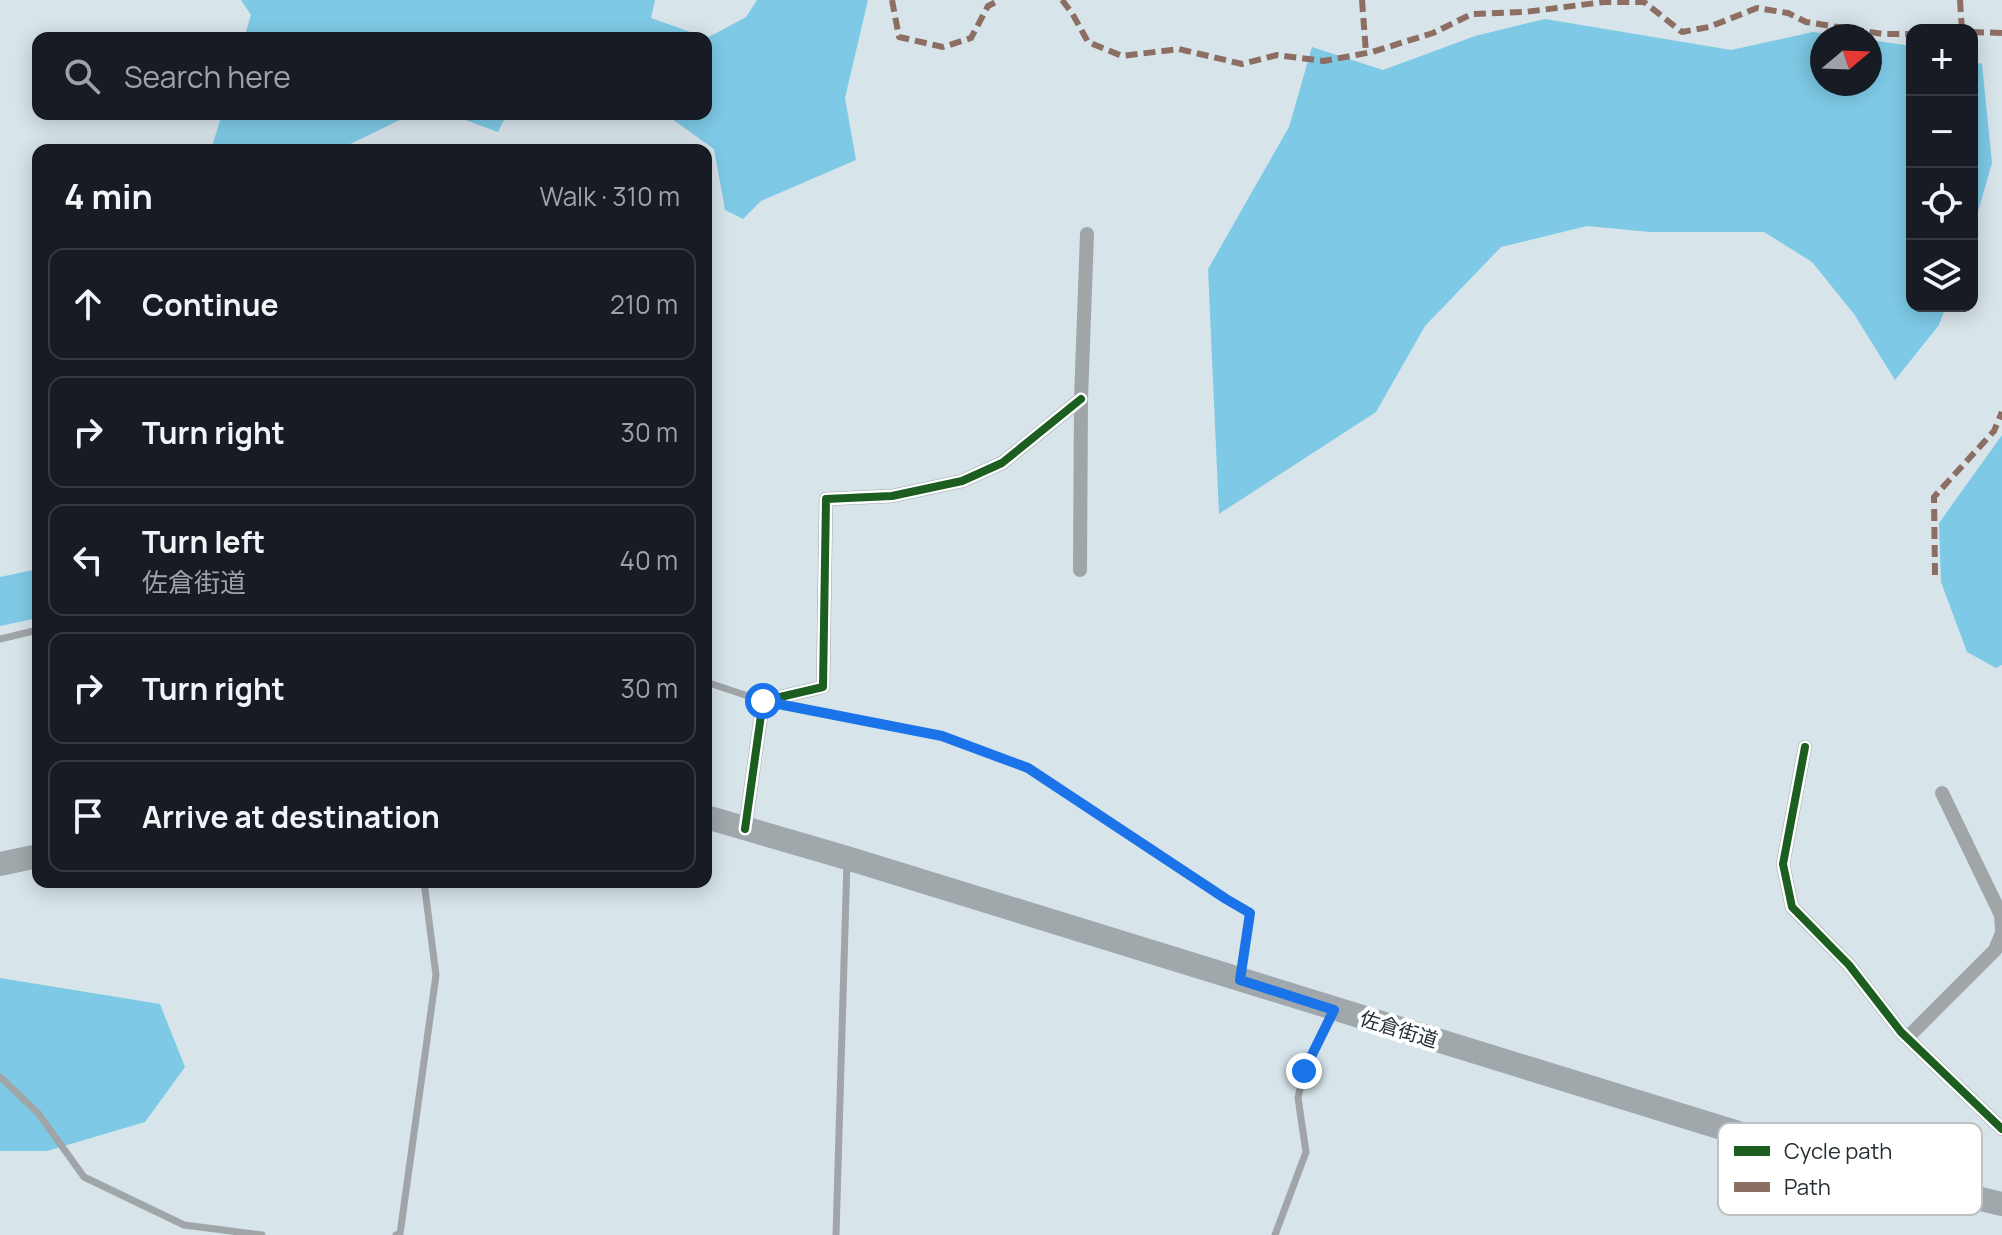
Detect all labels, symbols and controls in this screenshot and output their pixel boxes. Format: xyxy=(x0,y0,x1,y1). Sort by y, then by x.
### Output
north arrow xyxy=(1810,24,1882,96)
map controls xyxy=(1906,24,1978,312)
button: + xyxy=(1906,24,1978,96)
search box xyxy=(32,32,712,120)
icon: search xyxy=(60,54,104,98)
text: Search here xyxy=(124,56,291,97)
button: − xyxy=(1906,96,1978,168)
button: locate xyxy=(1906,168,1978,240)
text: 4 min xyxy=(64,173,153,219)
text: Walk · 310 m xyxy=(540,178,680,214)
button: layers xyxy=(1906,240,1978,312)
icon: ahead xyxy=(66,282,110,326)
text: Continue xyxy=(142,284,278,325)
text: 210 m xyxy=(610,286,678,322)
icon: right xyxy=(66,410,110,454)
text: Turn right xyxy=(142,412,285,453)
text: 30 m xyxy=(621,414,678,450)
text: Turn left xyxy=(142,521,265,562)
icon: left xyxy=(66,538,110,582)
text: 40 m xyxy=(620,542,678,578)
text: 佐倉街道 xyxy=(142,564,246,600)
icon: right xyxy=(66,666,110,710)
text: Turn right xyxy=(142,668,285,709)
text: 30 m xyxy=(621,670,678,706)
route start xyxy=(745,683,781,719)
icon: arrive xyxy=(66,794,110,838)
text: Arrive at destination xyxy=(142,796,440,837)
street label: 佐倉街道 xyxy=(1357,1004,1441,1054)
route end xyxy=(1286,1053,1322,1089)
legend xyxy=(1718,1123,1982,1215)
text: Cycle path xyxy=(1784,1136,1892,1166)
text: Path xyxy=(1784,1172,1831,1202)

